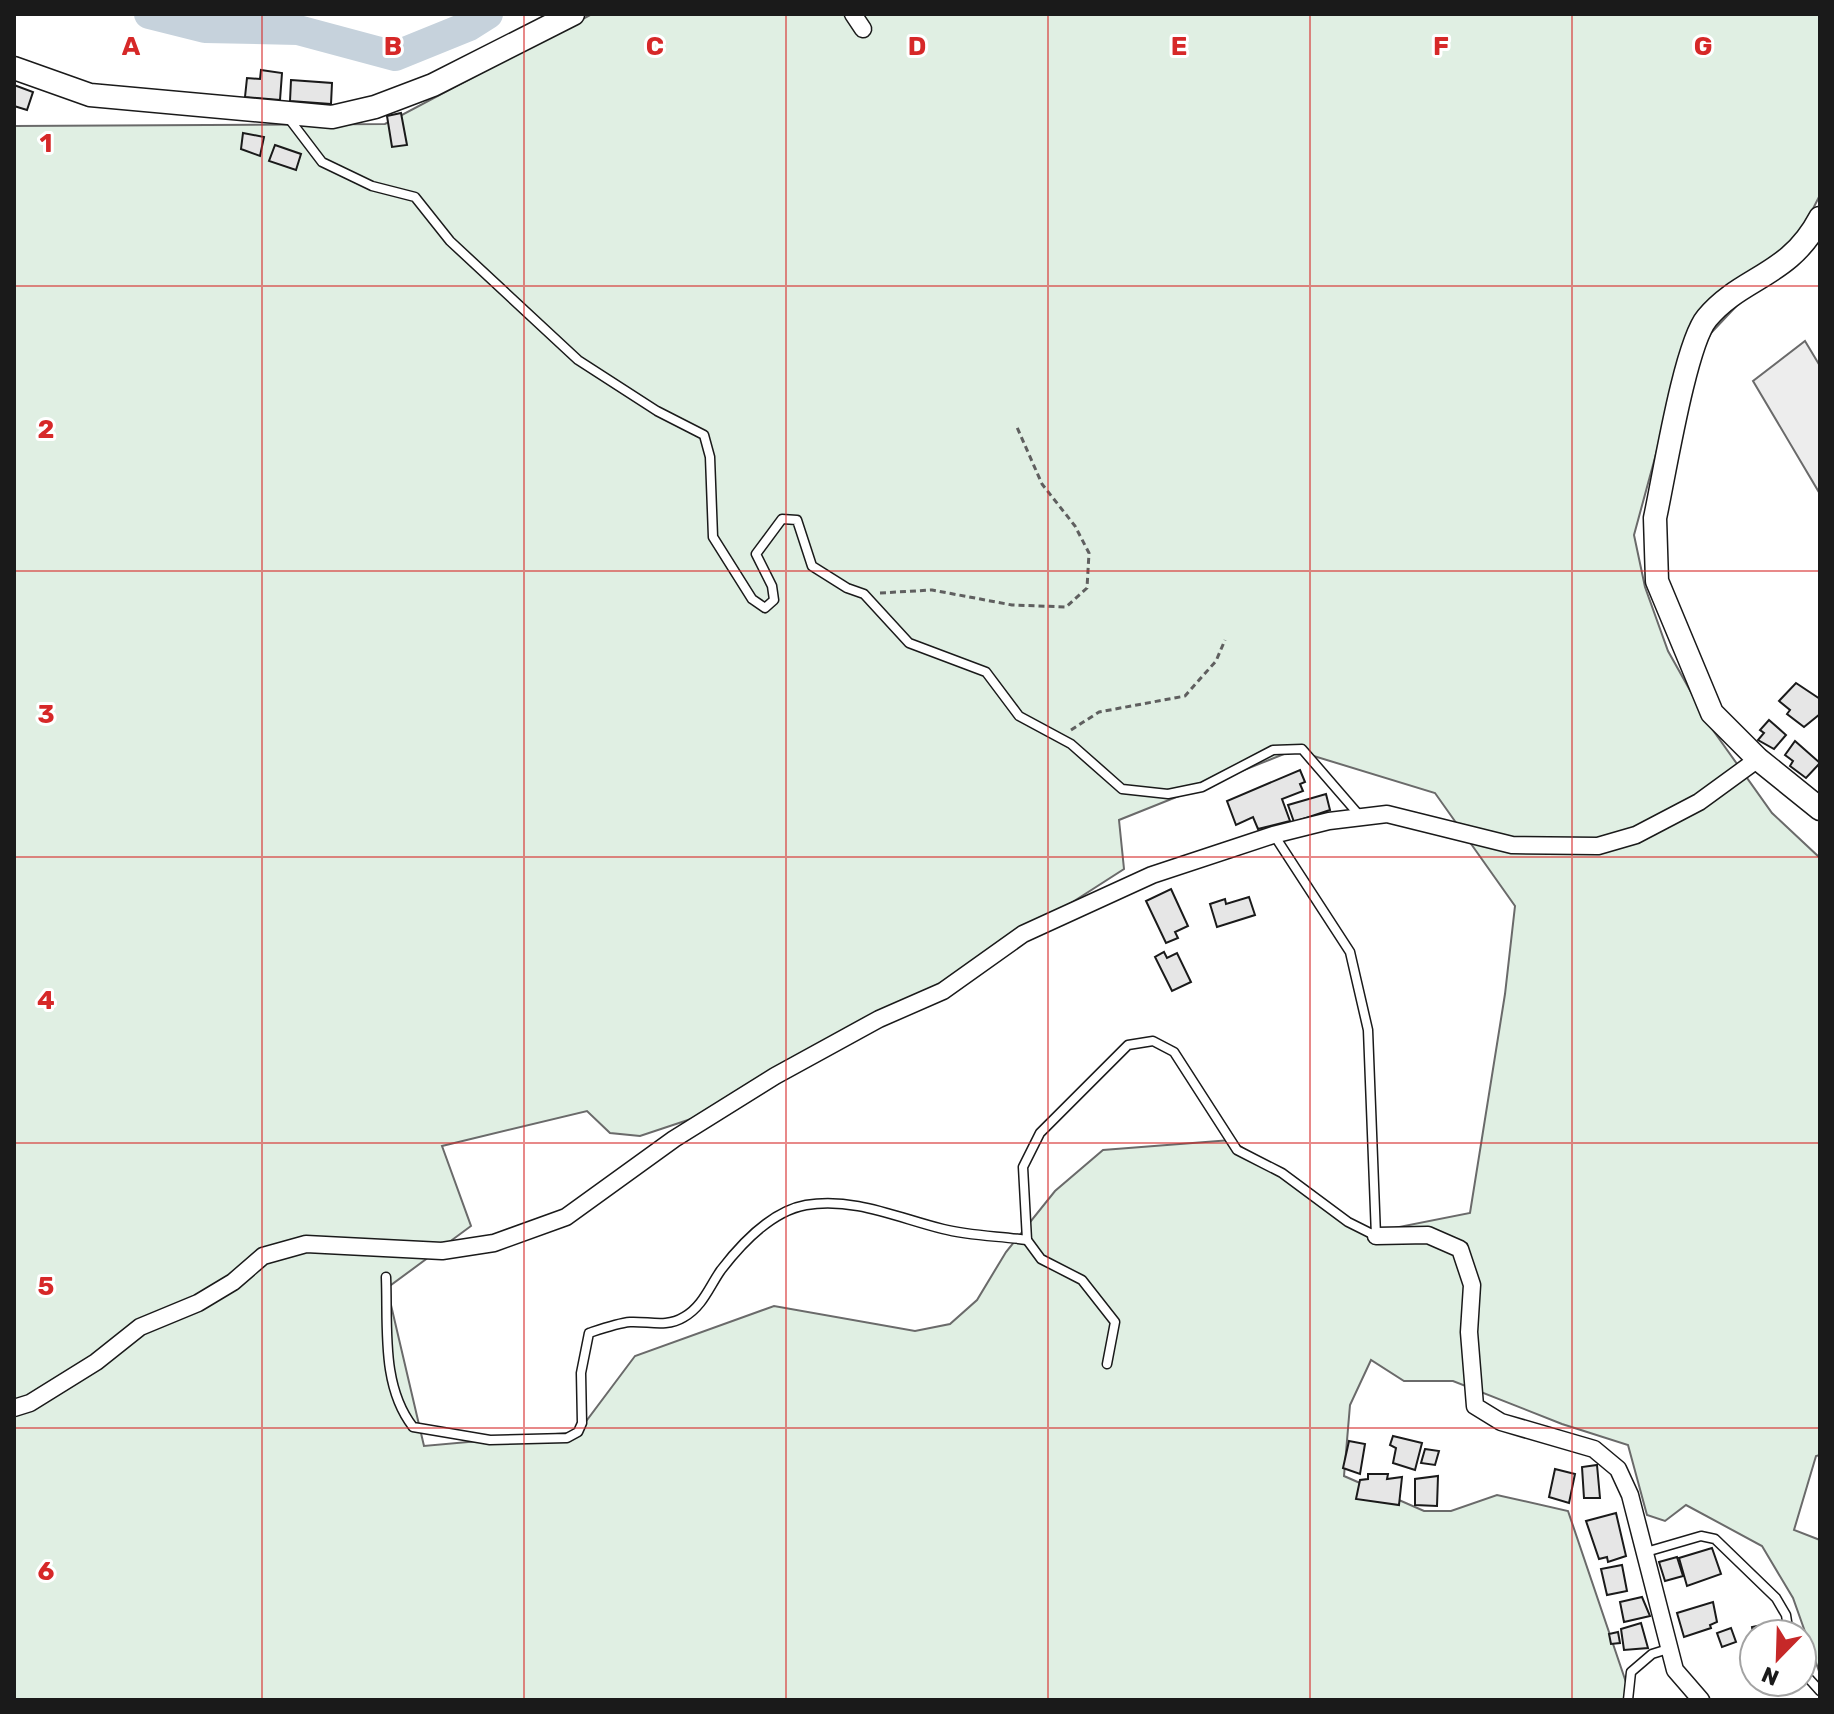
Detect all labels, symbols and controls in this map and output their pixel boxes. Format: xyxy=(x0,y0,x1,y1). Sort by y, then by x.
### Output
text: A xyxy=(122,31,141,62)
text: B xyxy=(384,31,402,62)
text: C xyxy=(646,31,664,62)
text: D xyxy=(908,31,926,62)
text: E xyxy=(1171,31,1187,62)
text: F xyxy=(1433,31,1449,62)
text: G xyxy=(1694,31,1712,62)
text: 1 xyxy=(40,128,52,159)
text: 2 xyxy=(38,414,54,445)
text: 3 xyxy=(37,699,55,730)
text: 4 xyxy=(37,985,55,1016)
text: 5 xyxy=(38,1271,54,1302)
text: 6 xyxy=(38,1556,55,1587)
north arrow xyxy=(1738,1618,1818,1698)
text: N xyxy=(1758,1660,1783,1691)

